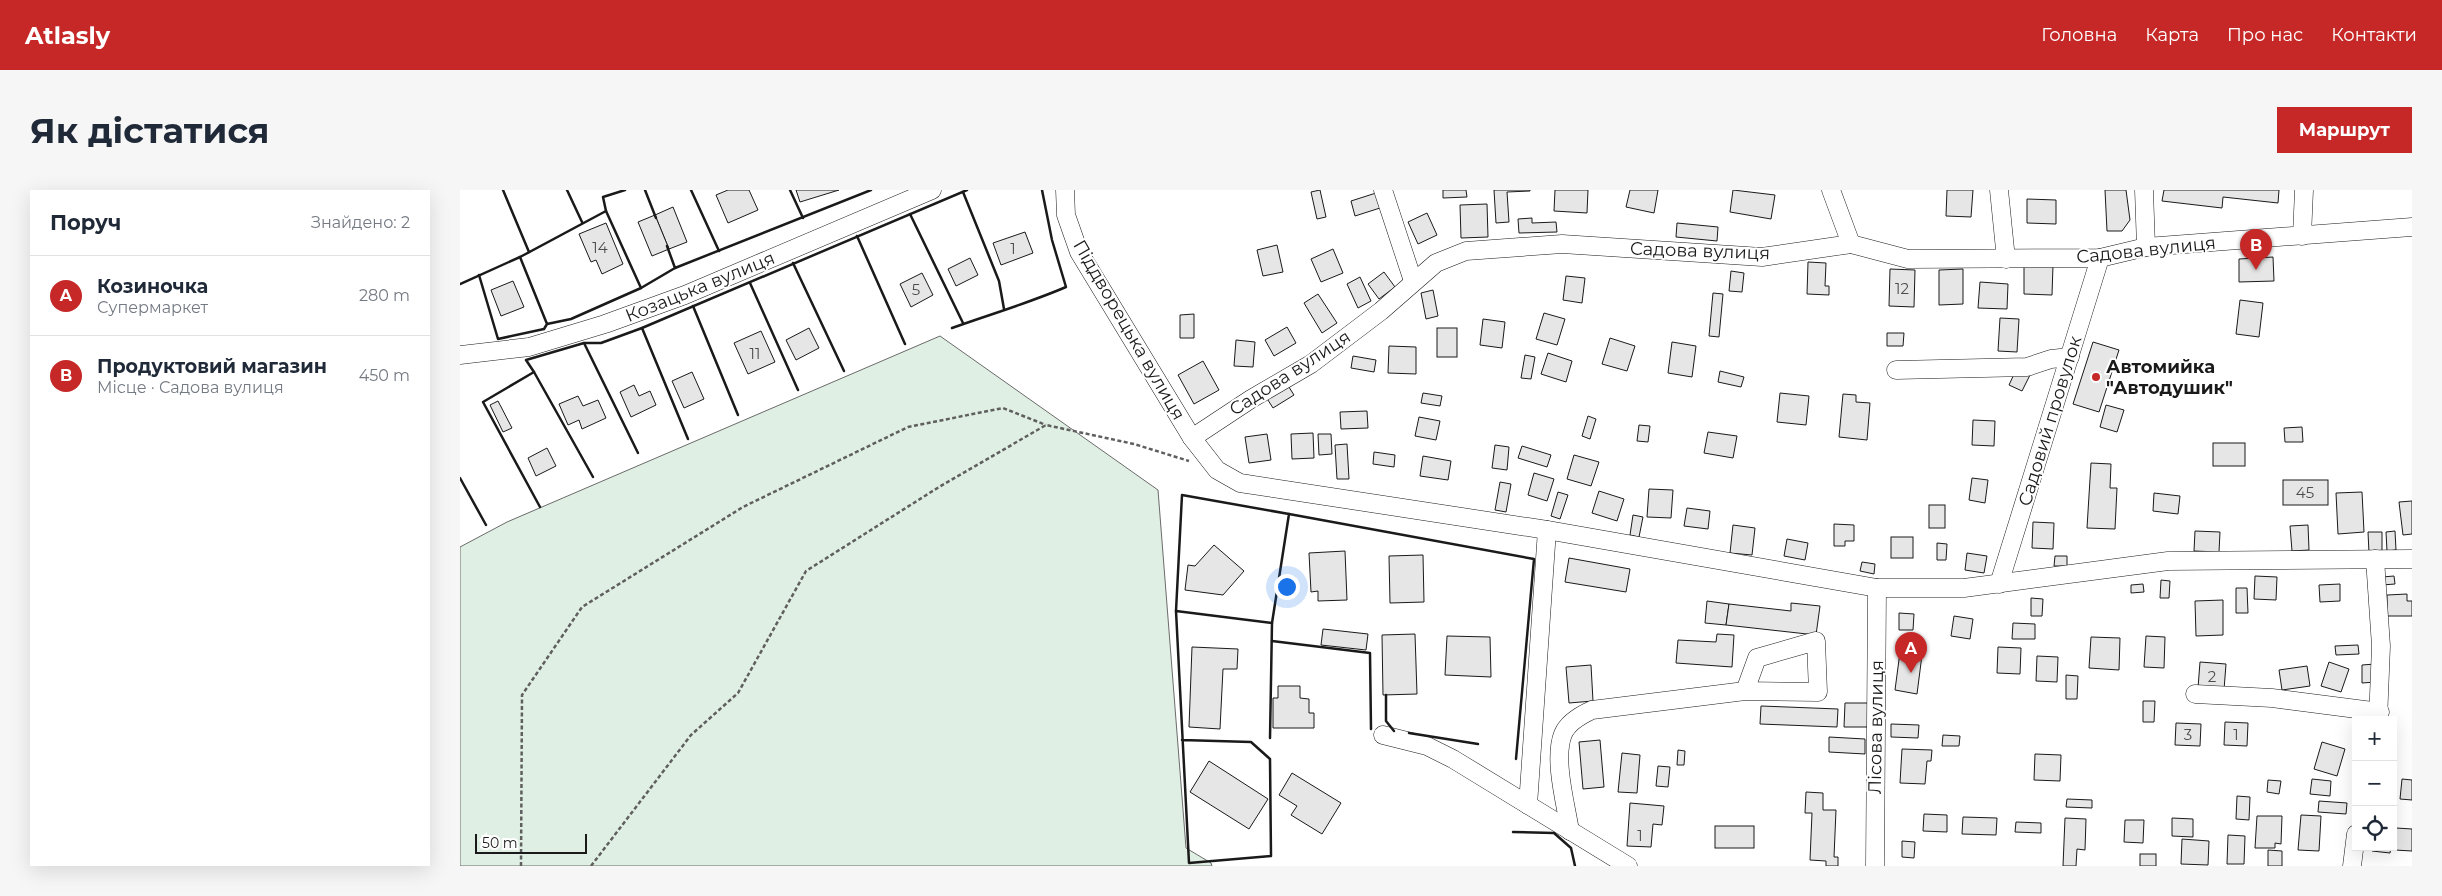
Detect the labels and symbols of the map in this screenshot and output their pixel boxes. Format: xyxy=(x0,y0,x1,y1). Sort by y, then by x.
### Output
pin: B xyxy=(2240,229,2272,270)
street label: Садова вулиця xyxy=(2075,232,2217,268)
street label: Піддворецька вулиця xyxy=(1068,236,1190,424)
house number: 14 xyxy=(592,238,608,257)
street label: Садова вулиця xyxy=(1630,238,1770,264)
house number: 1 xyxy=(1010,239,1016,258)
street label: Козацька вулиця xyxy=(622,247,778,327)
house number: 12 xyxy=(1895,279,1909,298)
house number: 5 xyxy=(912,280,920,299)
street label: Садова вулиця xyxy=(1225,326,1355,420)
street label: Садовий провулок xyxy=(2014,333,2086,509)
house number: 11 xyxy=(750,344,760,363)
place label: Автомийка "Автодушик" xyxy=(2106,356,2233,399)
marker: Автомийка "Автодушик" xyxy=(2090,371,2102,383)
house number: 45 xyxy=(2296,483,2314,502)
your location xyxy=(1274,574,1300,600)
pin: A xyxy=(1895,632,1927,673)
street label: Лісова вулиця xyxy=(1864,660,1888,794)
house number: 2 xyxy=(2208,667,2216,686)
house number: 3 xyxy=(2184,725,2192,744)
house number: 1 xyxy=(2233,725,2239,744)
house number: 1 xyxy=(1637,826,1643,845)
scale bar xyxy=(475,831,588,854)

